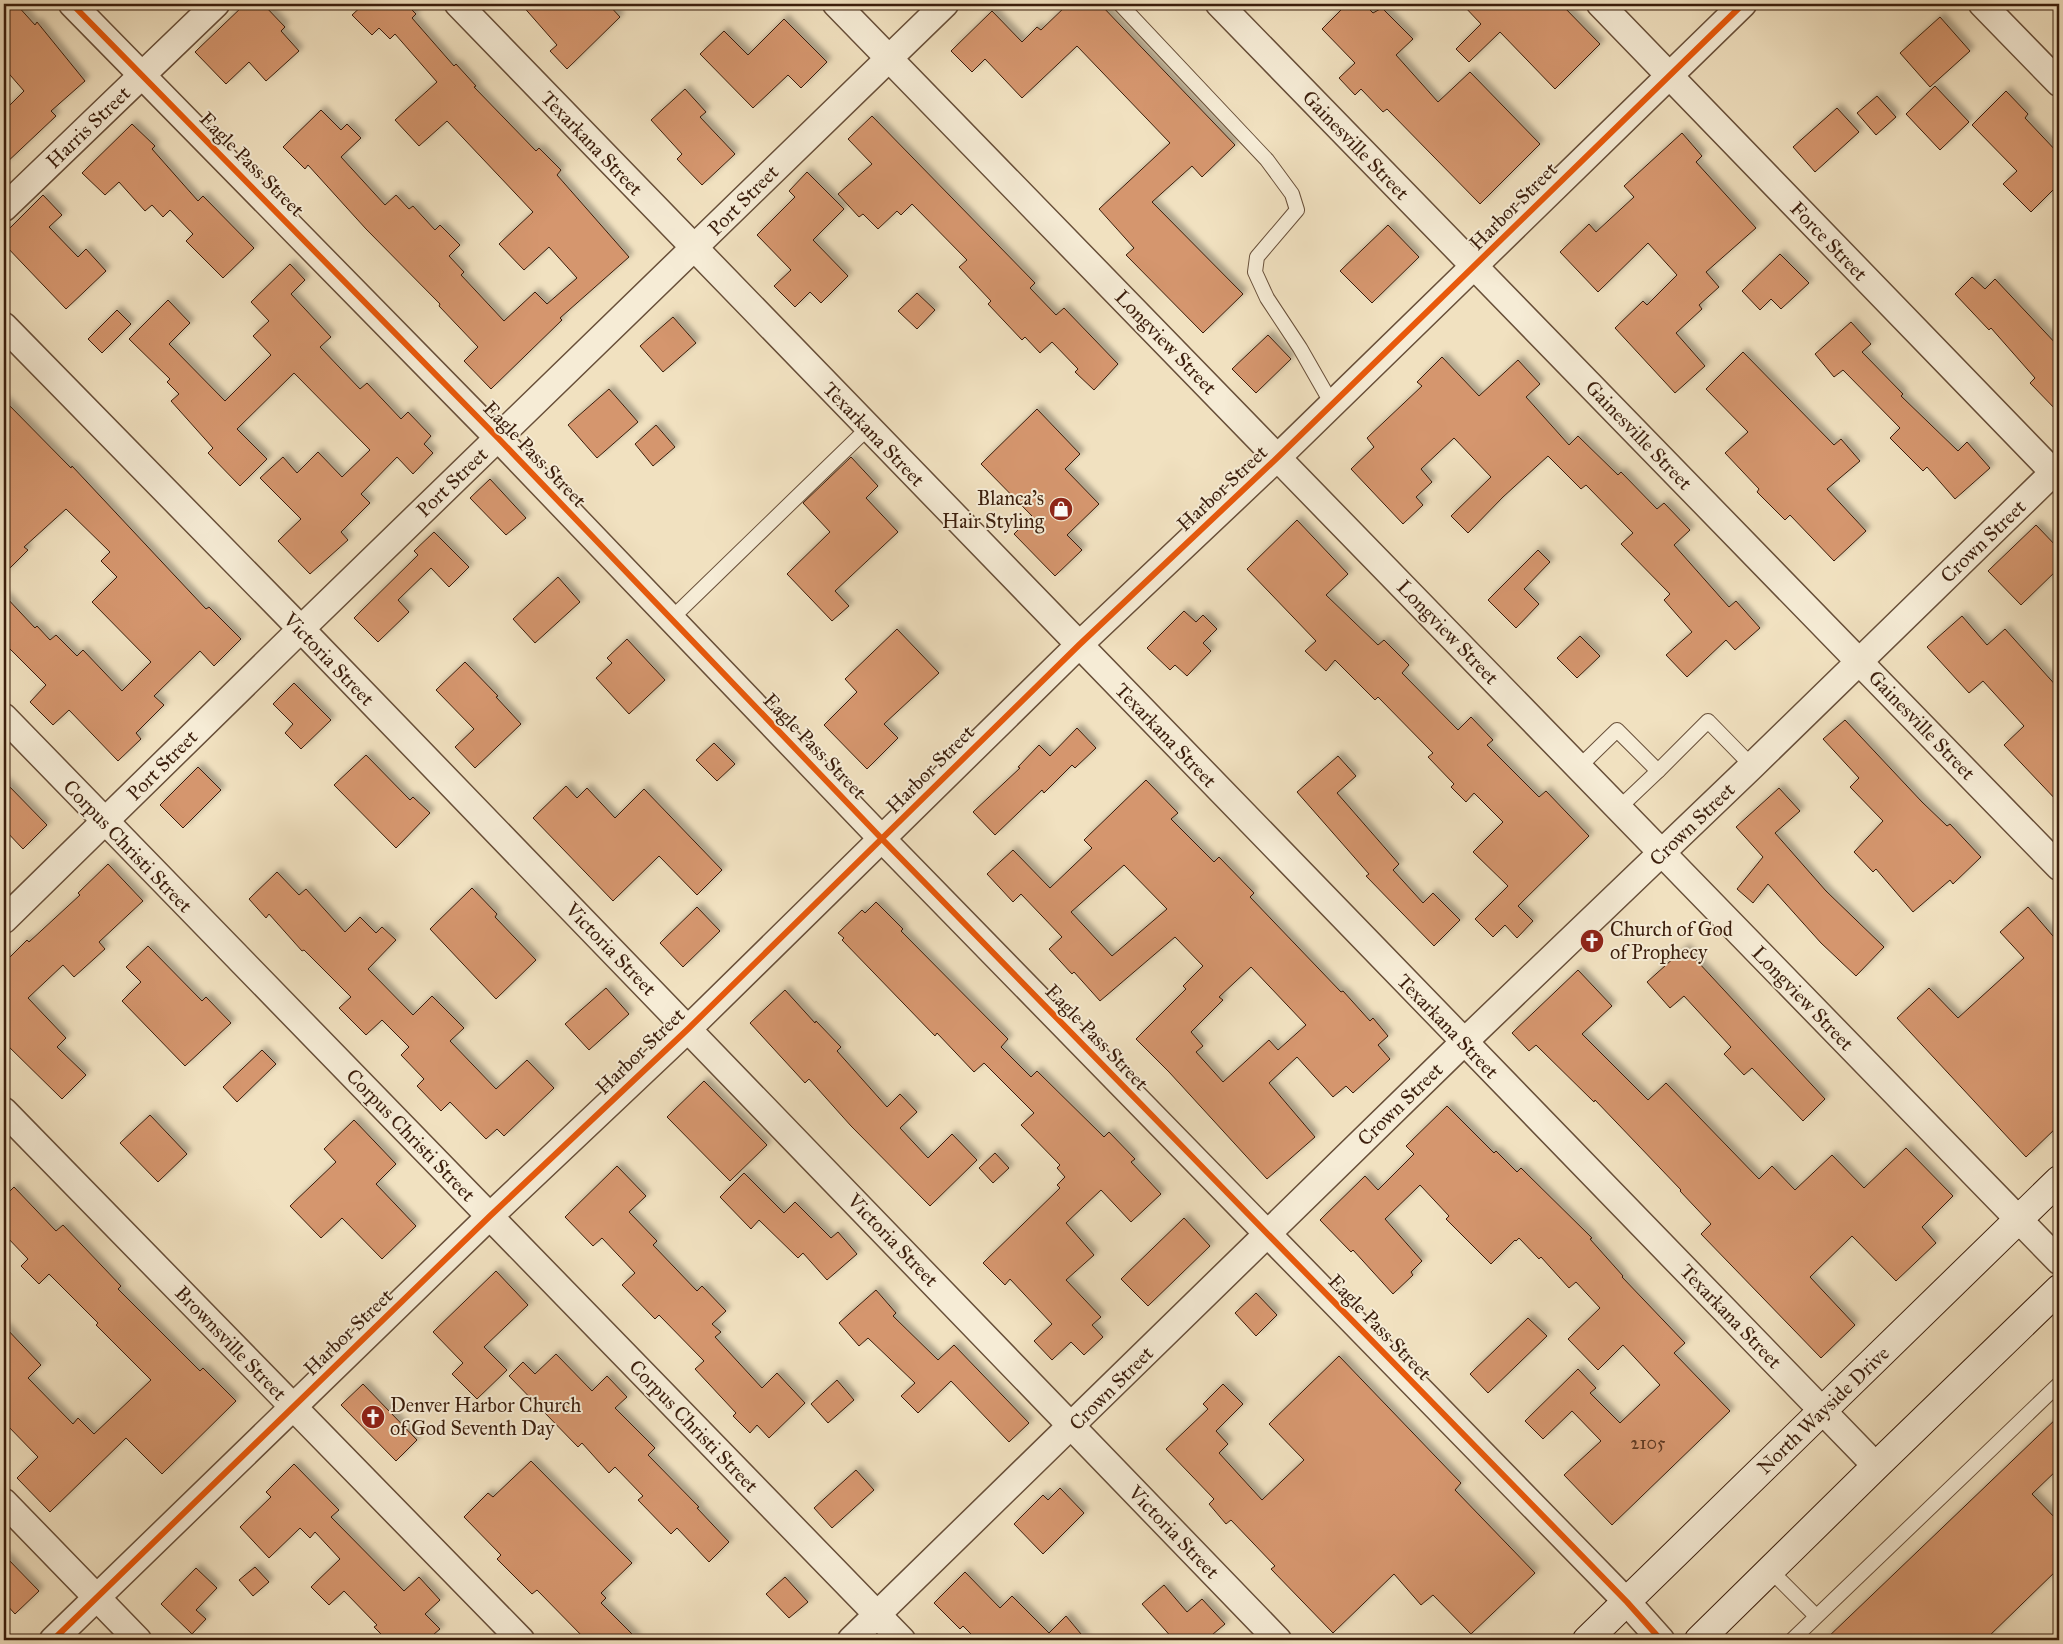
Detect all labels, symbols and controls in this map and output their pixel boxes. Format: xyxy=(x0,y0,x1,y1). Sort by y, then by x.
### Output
street label: Harris Street xyxy=(41,81,135,173)
street label: Gainesville Street xyxy=(1298,85,1414,205)
street label: Texarkana Street xyxy=(536,86,648,200)
street label: Eagle Pass Street xyxy=(194,107,309,222)
street label: Harbor Street xyxy=(1464,157,1562,255)
street label: Port Street xyxy=(703,160,783,240)
street label: Force Street xyxy=(1785,196,1873,286)
street label: Longview Street xyxy=(1109,285,1222,400)
street label: Gainesville Street xyxy=(1581,375,1697,495)
street label: Texarkana Street xyxy=(818,377,930,491)
street label: Eagle Pass Street xyxy=(478,396,592,513)
street label: Harbor Street xyxy=(1172,440,1272,536)
street label: Port Street xyxy=(411,442,493,522)
place label: Blanca's Hair Styling xyxy=(942,486,1045,534)
street label: Crown Street xyxy=(1935,494,2031,588)
shop icon: Blanca's Hair Styling xyxy=(1048,496,1074,522)
street label: Longview Street xyxy=(1391,575,1504,690)
street label: Victoria Street xyxy=(278,607,379,711)
street label: Gainesville Street xyxy=(1864,665,1980,785)
street label: Texarkana Street xyxy=(1110,678,1222,792)
street label: Eagle Pass Street xyxy=(758,688,872,805)
street label: Harbor Street xyxy=(881,720,979,818)
street label: Port Street xyxy=(122,725,202,805)
street label: Corpus Christi Street xyxy=(59,775,197,917)
street label: Crown Street xyxy=(1644,777,1740,871)
street label: Victoria Street xyxy=(560,897,661,1001)
place label: Church of God of Prophecy xyxy=(1610,917,1733,964)
church icon: Church of God of Prophecy xyxy=(1579,928,1605,954)
street label: Longview Street xyxy=(1746,941,1859,1056)
street label: Texarkana Street xyxy=(1392,969,1504,1083)
street label: Eagle Pass Street xyxy=(1040,979,1154,1096)
street label: Harbor Street xyxy=(590,1003,690,1099)
street label: Crown Street xyxy=(1352,1057,1448,1151)
street label: Corpus Christi Street xyxy=(342,1064,480,1206)
street label: Victoria Street xyxy=(842,1188,943,1292)
street label: Texarkana Street xyxy=(1675,1259,1787,1373)
street label: Eagle Pass Street xyxy=(1323,1269,1437,1386)
street label: Brownsville Street xyxy=(170,1281,292,1405)
street label: Harbor Street xyxy=(298,1284,398,1380)
street label: Crown Street xyxy=(1064,1341,1158,1435)
street label: North Wayside Drive xyxy=(1752,1341,1894,1479)
street label: Corpus Christi Street xyxy=(625,1355,763,1497)
place label: Denver Harbor Church of God Seventh Day xyxy=(390,1393,581,1440)
church icon: Denver Harbor Church of God Seventh Day xyxy=(360,1404,386,1430)
house number: 2105 xyxy=(1631,1432,1666,1454)
street label: Victoria Street xyxy=(1123,1480,1224,1584)

